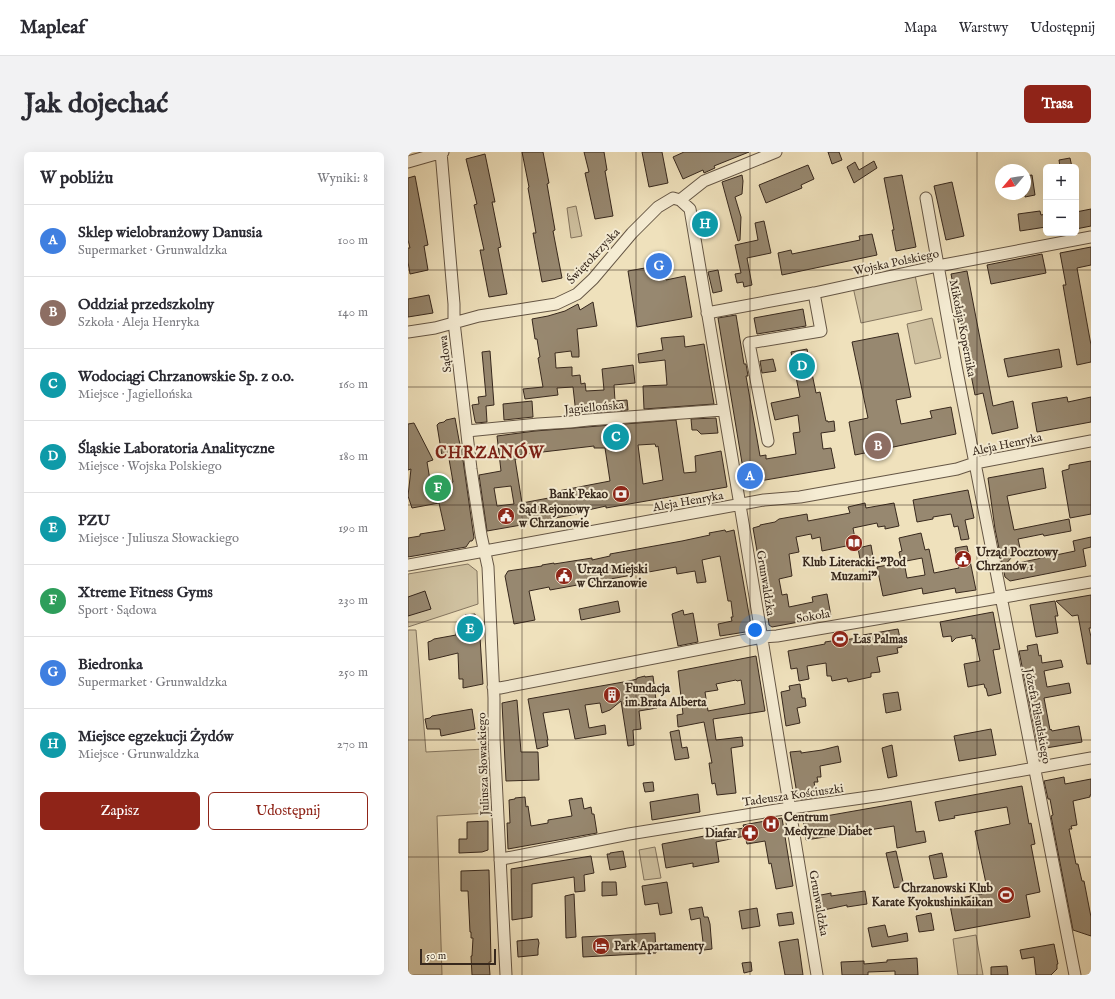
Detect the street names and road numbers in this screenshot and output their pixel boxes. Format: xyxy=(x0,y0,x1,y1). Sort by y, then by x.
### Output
street label: Świętokrzyska xyxy=(563,224,624,287)
street label: Wojska Polskiego xyxy=(852,246,941,279)
street label: Mikołaja Kopernika xyxy=(945,278,979,379)
street label: Sądowa xyxy=(436,334,455,373)
street label: Jagiellońska xyxy=(561,397,626,419)
street label: Aleja Henryka xyxy=(970,430,1044,459)
street label: Aleja Henryka xyxy=(651,488,725,515)
street label: Grunwaldzka xyxy=(753,549,778,618)
street label: Sokoła xyxy=(795,606,832,627)
street label: Józefa Piłsudskiego xyxy=(1020,665,1054,766)
street label: Juliusza Słowackiego xyxy=(474,712,494,818)
street label: Tadeusza Kościuszki xyxy=(742,781,845,810)
street label: Grunwaldzka xyxy=(805,869,832,938)

